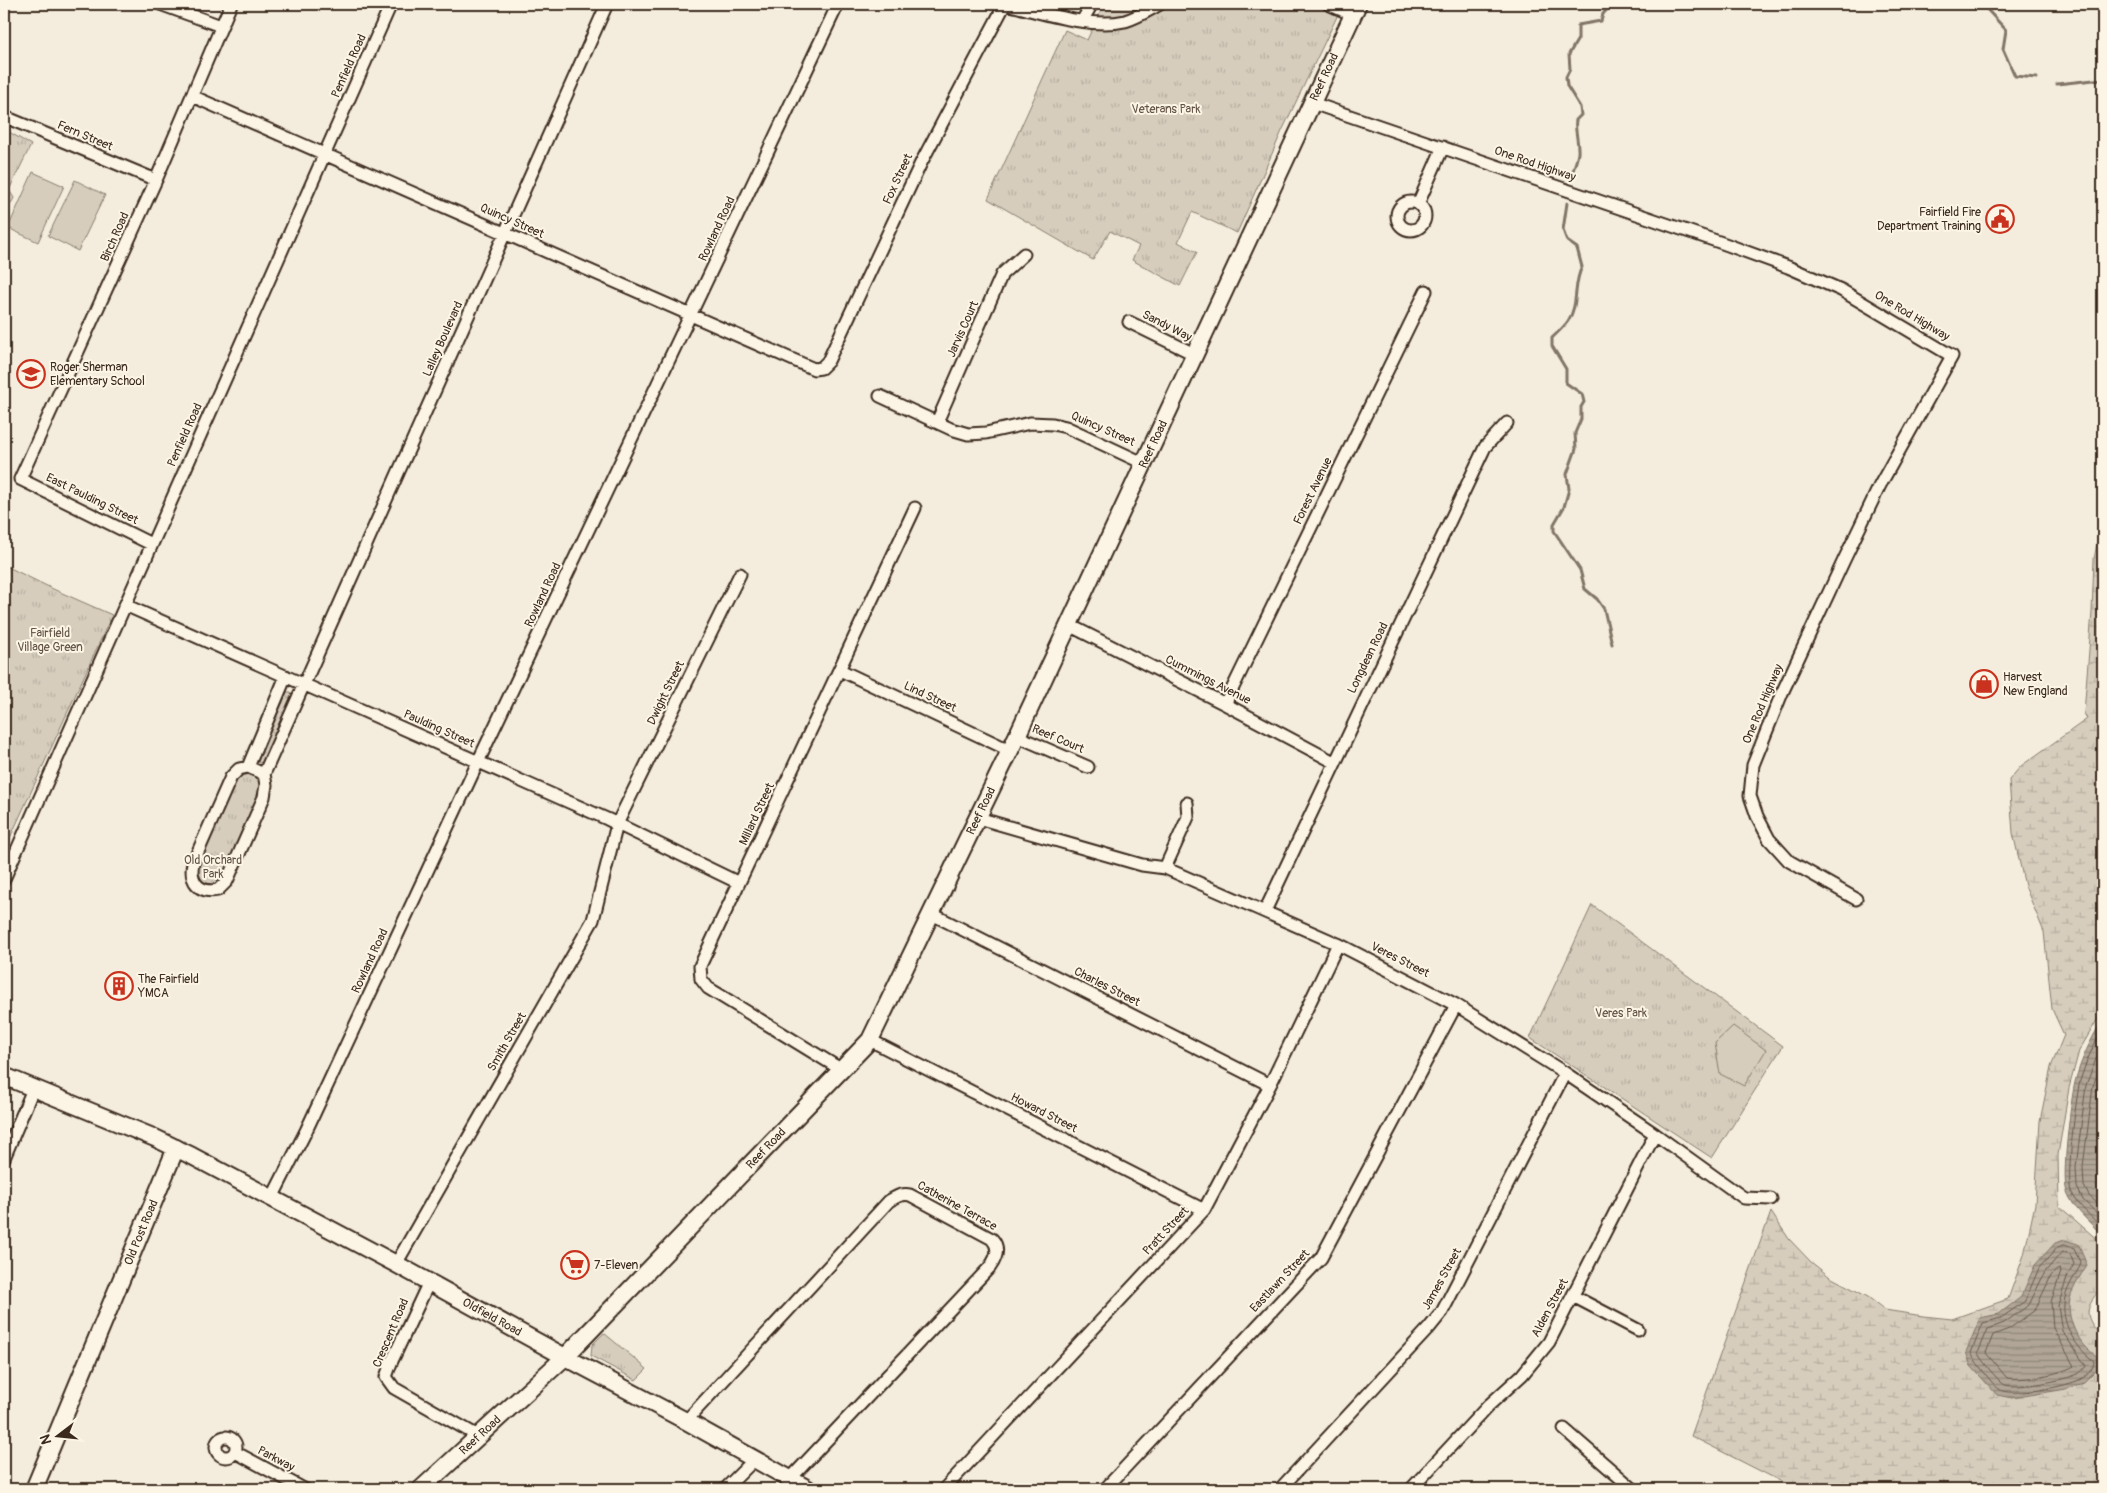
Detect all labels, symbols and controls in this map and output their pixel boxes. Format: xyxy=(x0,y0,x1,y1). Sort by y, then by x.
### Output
street label: Penfield Road xyxy=(328,32,370,100)
street label: Reef Road xyxy=(1306,50,1342,103)
park label: Veterans Park xyxy=(1132,102,1200,117)
street label: Fern Street xyxy=(55,118,115,154)
street label: One Rod Highway xyxy=(1492,143,1578,185)
street label: Fox Street xyxy=(880,151,916,207)
street label: Rowland Road xyxy=(696,194,739,264)
street label: Quincy Street xyxy=(478,200,547,242)
public building icon: Fairfield Fire Department Training xyxy=(1985,204,2015,234)
place label: Fairfield Fire Department Training xyxy=(1877,205,1981,234)
street label: Birch Road xyxy=(97,210,133,264)
street label: One Rod Highway xyxy=(1872,288,1952,344)
street label: Jarvis Court xyxy=(944,298,982,360)
street label: Lalley Boulevard xyxy=(420,299,466,379)
street label: Sandy Way xyxy=(1140,307,1194,345)
school or university icon: Roger Sherman Elementary School xyxy=(16,359,46,389)
place label: Roger Sherman Elementary School xyxy=(50,360,145,389)
street label: Penfield Road xyxy=(164,401,206,469)
street label: Quincy Street xyxy=(1069,408,1138,450)
street label: Reef Road xyxy=(1135,418,1171,470)
street label: Forest Avenue xyxy=(1290,455,1336,527)
street label: East Paulding Street xyxy=(43,470,141,528)
street label: Rowland Road xyxy=(522,560,565,630)
street label: Longdean Road xyxy=(1344,620,1392,696)
park label: Fairfield Village Green xyxy=(17,626,83,655)
street label: Cummings Avenue xyxy=(1163,652,1253,708)
street label: Dwight Street xyxy=(644,658,688,728)
street label: One Rod Highway xyxy=(1739,662,1787,746)
shop icon: Harvest New England xyxy=(1969,669,1999,699)
place label: Harvest New England xyxy=(2003,670,2068,699)
street label: Lind Street xyxy=(901,678,959,716)
street label: Paulding Street xyxy=(401,707,477,751)
street label: Reef Court xyxy=(1030,721,1087,757)
street label: Millard Street xyxy=(736,780,778,848)
street label: Reef Road xyxy=(963,784,999,837)
park label: Old Orchard Park xyxy=(184,853,242,882)
street label: Rowland Road xyxy=(349,926,392,996)
street label: Veres Street xyxy=(1368,939,1432,981)
street label: Charles Street xyxy=(1071,964,1143,1010)
building icon: The Fairfield YMCA xyxy=(104,971,134,1001)
place label: The Fairfield YMCA xyxy=(137,972,199,1001)
park label: Veres Park xyxy=(1595,1006,1647,1021)
street label: Smith Street xyxy=(484,1010,530,1074)
street label: Howard Street xyxy=(1008,1090,1080,1136)
street label: Reef Road xyxy=(743,1125,789,1172)
street label: Catherine Terrace xyxy=(915,1178,999,1234)
street label: Old Post Road xyxy=(121,1197,161,1267)
street label: Pratt Street xyxy=(1140,1204,1192,1258)
street label: James Street xyxy=(1419,1245,1465,1313)
street label: Eastlawn Street xyxy=(1247,1246,1313,1316)
supermarket icon: 7-Eleven xyxy=(560,1250,590,1280)
place label: 7-Eleven xyxy=(594,1258,639,1273)
street label: Alden Street xyxy=(1528,1276,1572,1340)
street label: Oldfield Road xyxy=(460,1295,525,1339)
street label: Crescent Road xyxy=(370,1296,412,1370)
north arrow xyxy=(32,1410,82,1460)
street label: Reef Road xyxy=(456,1412,504,1458)
text: N xyxy=(37,1433,55,1446)
street label: Parkway xyxy=(255,1443,297,1475)

